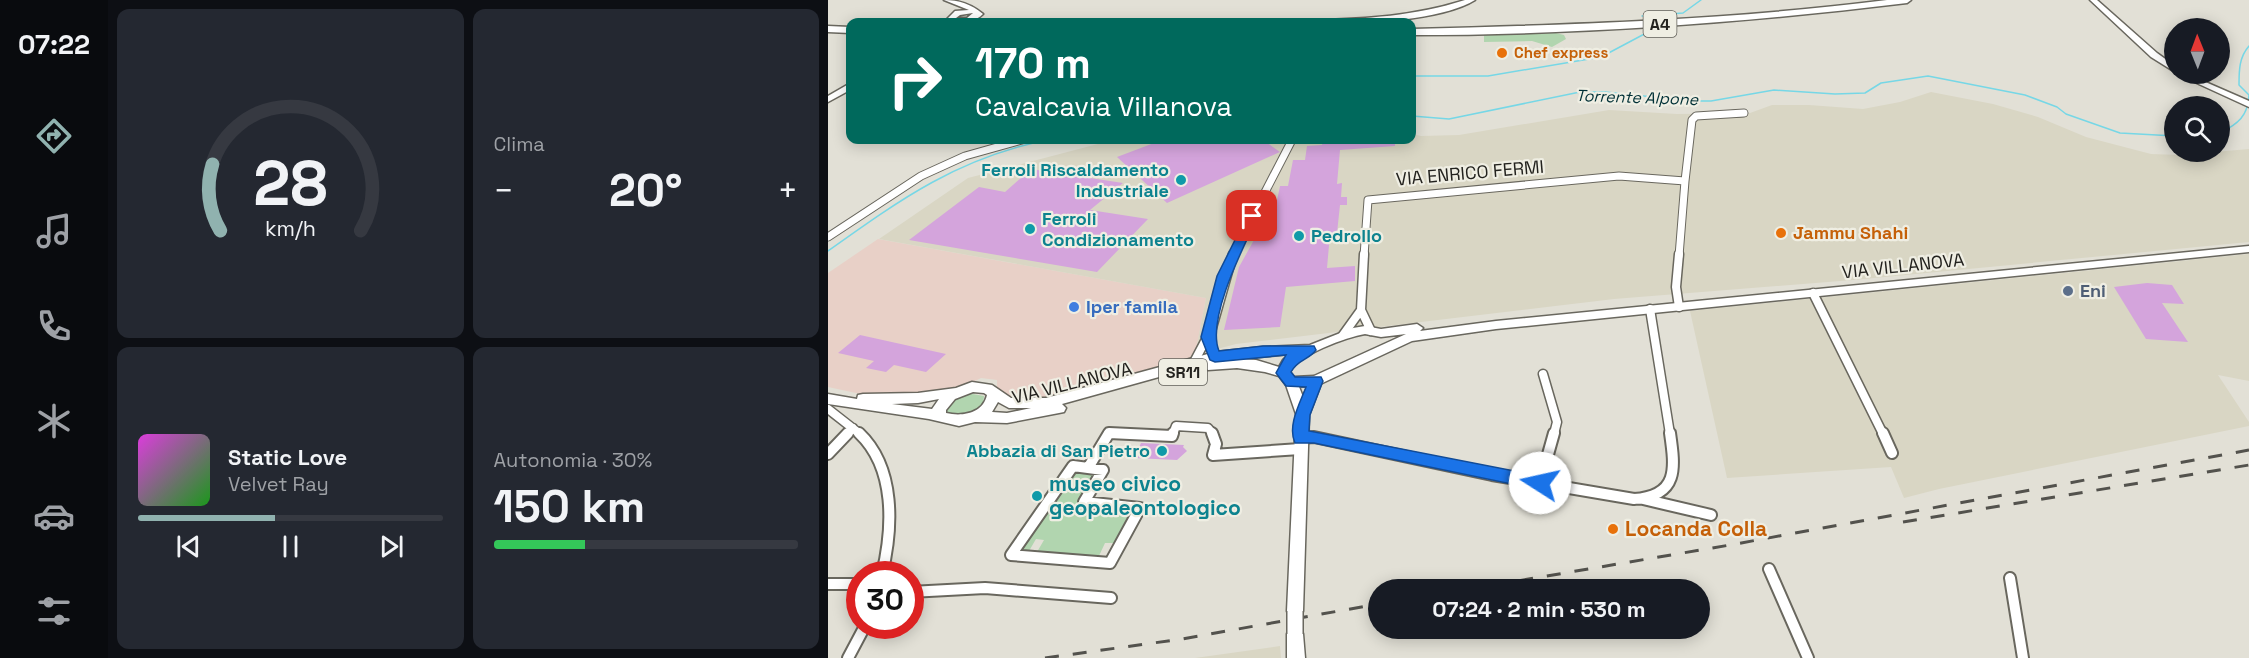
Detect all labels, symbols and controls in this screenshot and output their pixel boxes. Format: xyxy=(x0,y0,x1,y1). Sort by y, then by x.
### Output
road number: A4 xyxy=(1644,11,1676,37)
north arrow xyxy=(2164,18,2230,84)
map controls xyxy=(2164,18,2230,162)
text: 07:22 xyxy=(18,27,90,62)
text: 170 m xyxy=(975,37,1091,90)
icon: right xyxy=(876,42,954,120)
place label: Chef express xyxy=(1514,43,1608,62)
marker: Chef express xyxy=(1495,46,1509,60)
water label: Torrente Alpone xyxy=(1575,85,1699,110)
text: Cavalcavia Villanova xyxy=(975,89,1232,124)
button: search xyxy=(2164,96,2230,162)
icon: directions xyxy=(33,115,75,157)
text: Clima xyxy=(494,131,545,157)
text: 28 xyxy=(253,144,327,223)
street label: VIA ENRICO FERMI xyxy=(1395,155,1545,190)
place label: Ferroli Riscaldamento Industriale xyxy=(981,158,1169,202)
text: 20° xyxy=(609,162,683,219)
text: − xyxy=(494,170,514,212)
text: + xyxy=(778,170,798,212)
marker: Ferroli Riscaldamento Industriale xyxy=(1174,173,1188,187)
pin xyxy=(1226,190,1277,241)
icon: arrive xyxy=(1235,199,1268,232)
place label: Ferroli Condizionamento xyxy=(1042,207,1194,251)
icon: music xyxy=(33,210,75,252)
text: km/h xyxy=(265,215,316,242)
place label: Jammu Shahi xyxy=(1793,221,1908,244)
marker: Ferroli Condizionamento xyxy=(1023,222,1037,236)
place label: Pedrollo xyxy=(1311,224,1382,247)
marker: Jammu Shahi xyxy=(1774,226,1788,240)
marker: Pedrollo xyxy=(1292,229,1306,243)
street label: VIA VILLANOVA xyxy=(1841,248,1965,283)
place label: Eni xyxy=(2080,279,2106,302)
marker: Eni xyxy=(2061,284,2075,298)
place label: Iper famila xyxy=(1086,295,1178,318)
marker: Iper famila xyxy=(1067,300,1081,314)
icon: phone xyxy=(33,305,75,347)
street label: VIA VILLANOVA xyxy=(1010,357,1134,409)
road number: SR11 xyxy=(1159,359,1207,385)
icon: climate xyxy=(33,400,75,442)
place label: Abbazia di San Pietro xyxy=(967,439,1150,462)
text: Static Love xyxy=(228,443,347,471)
marker: Abbazia di San Pietro xyxy=(1155,444,1169,458)
text: Autonomia · 30% xyxy=(494,447,652,473)
position arrow xyxy=(1508,451,1572,515)
place label: museo civico geopaleontologico xyxy=(1049,470,1241,521)
text: Velvet Ray xyxy=(228,471,329,497)
text: 150 km xyxy=(494,478,645,535)
marker: museo civico geopaleontologico xyxy=(1030,489,1044,503)
icon: car xyxy=(33,495,75,537)
place label: Locanda Colla xyxy=(1625,515,1767,542)
marker: Locanda Colla xyxy=(1606,522,1620,536)
icon: previous xyxy=(172,530,205,563)
icon: pause xyxy=(274,530,307,563)
icon: next xyxy=(375,530,408,563)
speed limit sign: 30 xyxy=(846,561,924,639)
icon: filters xyxy=(33,590,75,632)
text: 07:24 · 2 min · 530 m xyxy=(1432,595,1646,623)

